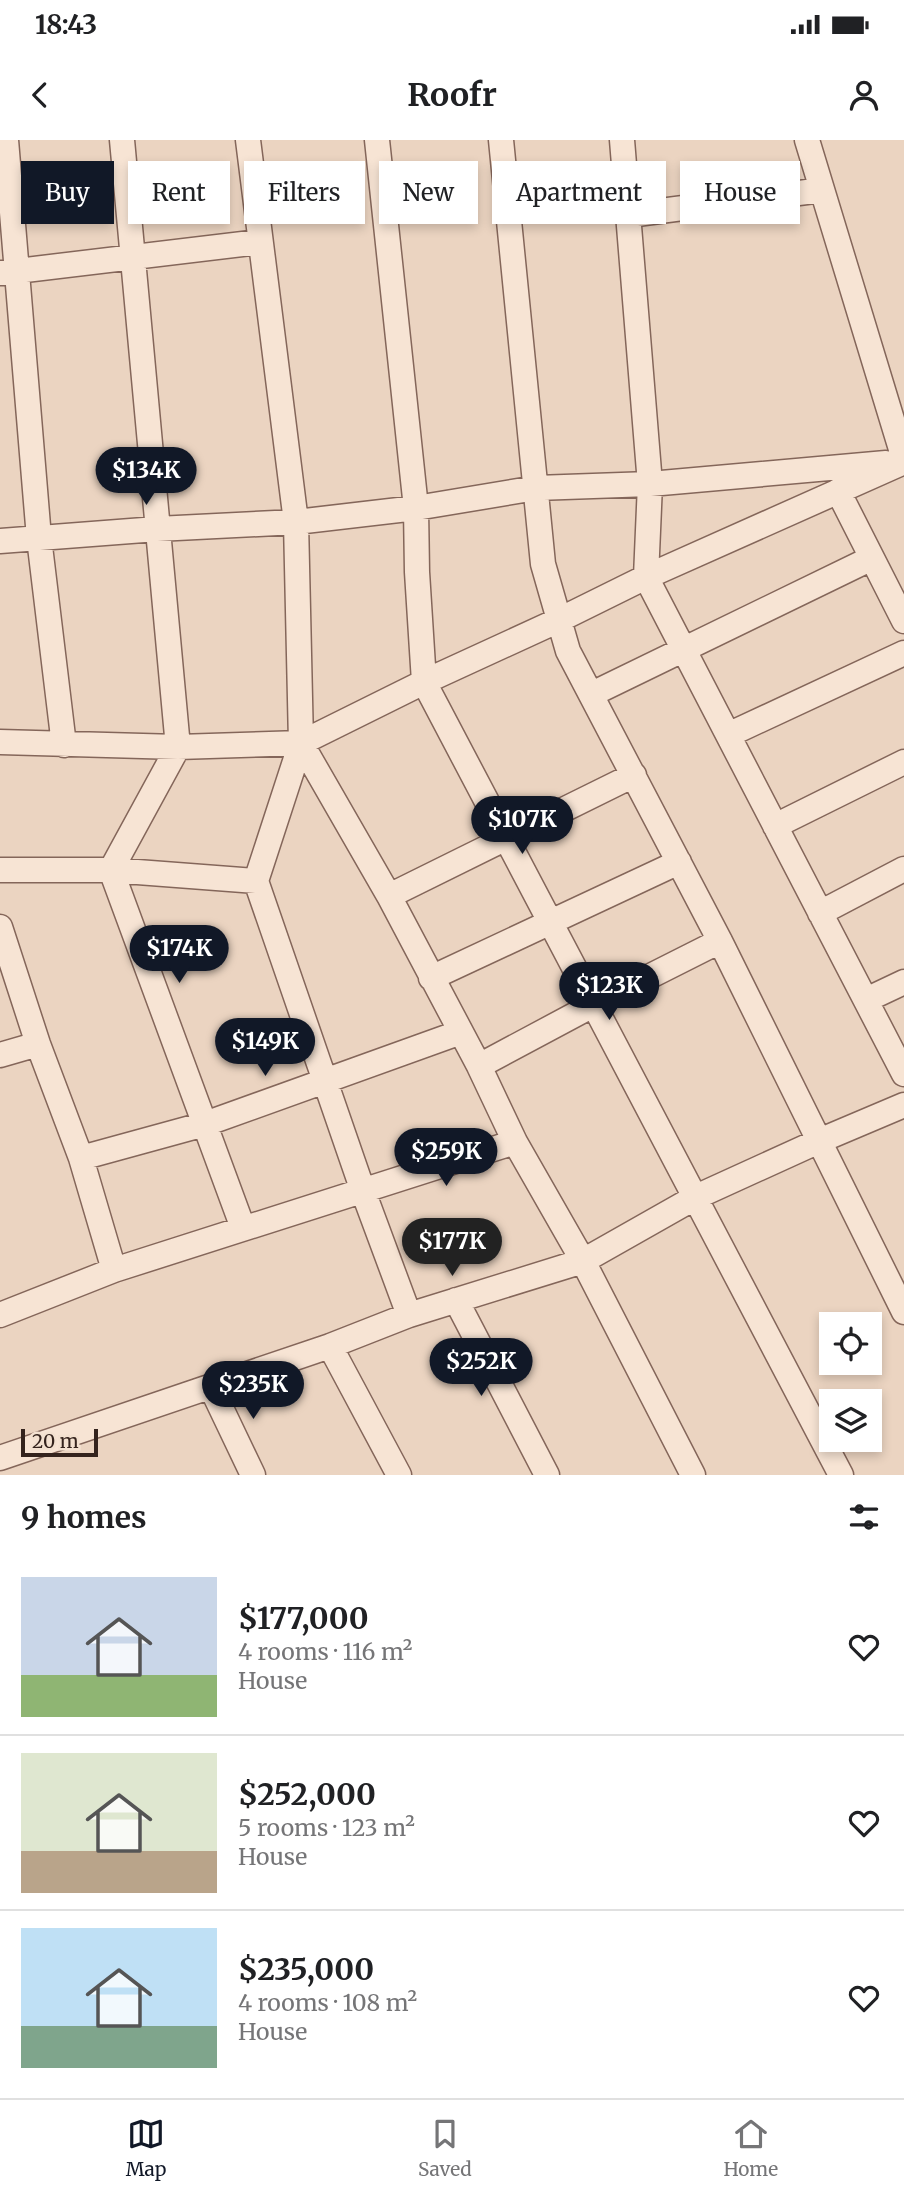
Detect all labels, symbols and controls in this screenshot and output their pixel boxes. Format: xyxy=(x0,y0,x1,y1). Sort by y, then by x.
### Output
text: 18:43 xyxy=(35,8,97,41)
text: Roofr xyxy=(407,75,497,115)
icon: back xyxy=(21,76,59,114)
icon: person xyxy=(845,76,883,114)
chip: Buy xyxy=(21,161,114,224)
chip: Rent xyxy=(128,161,230,224)
chip: Filters xyxy=(244,161,365,224)
chip: New xyxy=(379,161,478,224)
chip: Apartment xyxy=(492,161,666,224)
chip: House xyxy=(680,161,800,224)
pin: $134K xyxy=(97,448,195,507)
text: $134K xyxy=(112,455,180,484)
pin: $107K xyxy=(473,796,571,856)
text: $107K xyxy=(487,804,557,833)
pin: $174K xyxy=(130,926,228,985)
text: $174K xyxy=(146,933,212,962)
pin: $123K xyxy=(560,962,658,1022)
text: $123K xyxy=(575,970,643,999)
pin: $149K xyxy=(216,1018,314,1078)
text: $149K xyxy=(231,1026,299,1055)
pin: $259K xyxy=(397,1128,495,1188)
text: $259K xyxy=(410,1136,482,1165)
pin: $177K xyxy=(403,1218,501,1278)
text: $177K xyxy=(418,1226,486,1255)
map controls xyxy=(819,1312,882,1452)
button: locate xyxy=(819,1312,882,1375)
pin: $252K xyxy=(432,1338,530,1398)
text: $252K xyxy=(446,1346,516,1375)
pin: $235K xyxy=(204,1362,302,1421)
text: $235K xyxy=(218,1369,288,1398)
button: layers xyxy=(819,1389,882,1452)
scale bar xyxy=(21,1426,98,1458)
text: 20 m xyxy=(32,1429,79,1453)
text: 9 homes xyxy=(21,1498,147,1536)
icon: filters xyxy=(845,1498,883,1536)
text: $177,000 xyxy=(238,1599,369,1637)
icon: home xyxy=(77,1605,161,1689)
icon: heart xyxy=(845,1628,883,1666)
text: 4 rooms · 116 m² xyxy=(238,1637,413,1666)
text: House xyxy=(238,1666,307,1695)
text: $252,000 xyxy=(238,1775,376,1813)
icon: home xyxy=(77,1781,161,1865)
icon: heart xyxy=(845,1804,883,1842)
text: 5 rooms · 123 m² xyxy=(238,1813,415,1842)
text: House xyxy=(238,1842,307,1871)
text: $235,000 xyxy=(238,1950,374,1988)
icon: home xyxy=(77,1956,161,2040)
icon: heart xyxy=(845,1979,883,2017)
text: 4 rooms · 108 m² xyxy=(238,1988,417,2017)
text: House xyxy=(238,2017,307,2046)
tab: Map xyxy=(126,2115,166,2181)
tab: Saved xyxy=(418,2115,472,2181)
tab: Home xyxy=(723,2115,778,2181)

